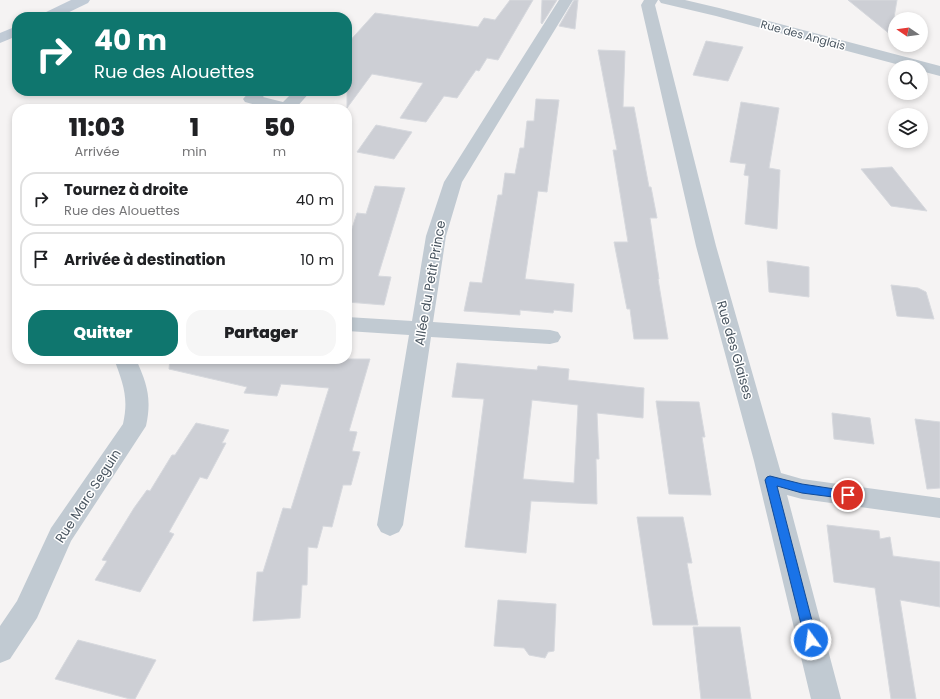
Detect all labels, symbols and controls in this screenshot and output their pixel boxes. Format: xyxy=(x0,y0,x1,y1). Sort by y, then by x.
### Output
north arrow xyxy=(888,12,928,52)
map controls xyxy=(888,12,928,148)
street label: Rue des Anglais xyxy=(759,16,847,54)
text: 40 m xyxy=(94,21,167,60)
icon: right xyxy=(28,28,80,80)
text: Rue des Alouettes xyxy=(94,59,254,84)
button: search xyxy=(888,60,928,100)
button: layers xyxy=(888,108,928,148)
text: 11:03 xyxy=(69,111,125,144)
text: 1 xyxy=(190,111,199,144)
text: 50 xyxy=(264,111,295,144)
text: Arrivée xyxy=(74,142,119,161)
text: min xyxy=(182,142,207,161)
text: m xyxy=(273,142,286,161)
text: Tournez à droite xyxy=(64,179,188,200)
icon: right xyxy=(30,188,52,210)
text: 40 m xyxy=(296,189,334,210)
text: Rue des Alouettes xyxy=(64,201,180,220)
street label: Allée du Petit Prince xyxy=(410,219,450,347)
icon: arrive xyxy=(30,248,52,270)
text: Arrivée à destination xyxy=(64,249,226,270)
text: 10 m xyxy=(300,249,334,270)
street label: Rue des Glaises xyxy=(712,298,758,402)
button: Quitter xyxy=(28,310,178,356)
button: Partager xyxy=(186,310,336,356)
street label: Rue Marc Seguin xyxy=(51,445,125,547)
pin xyxy=(831,478,865,512)
icon: arrive xyxy=(837,484,859,506)
position arrow xyxy=(790,619,832,661)

